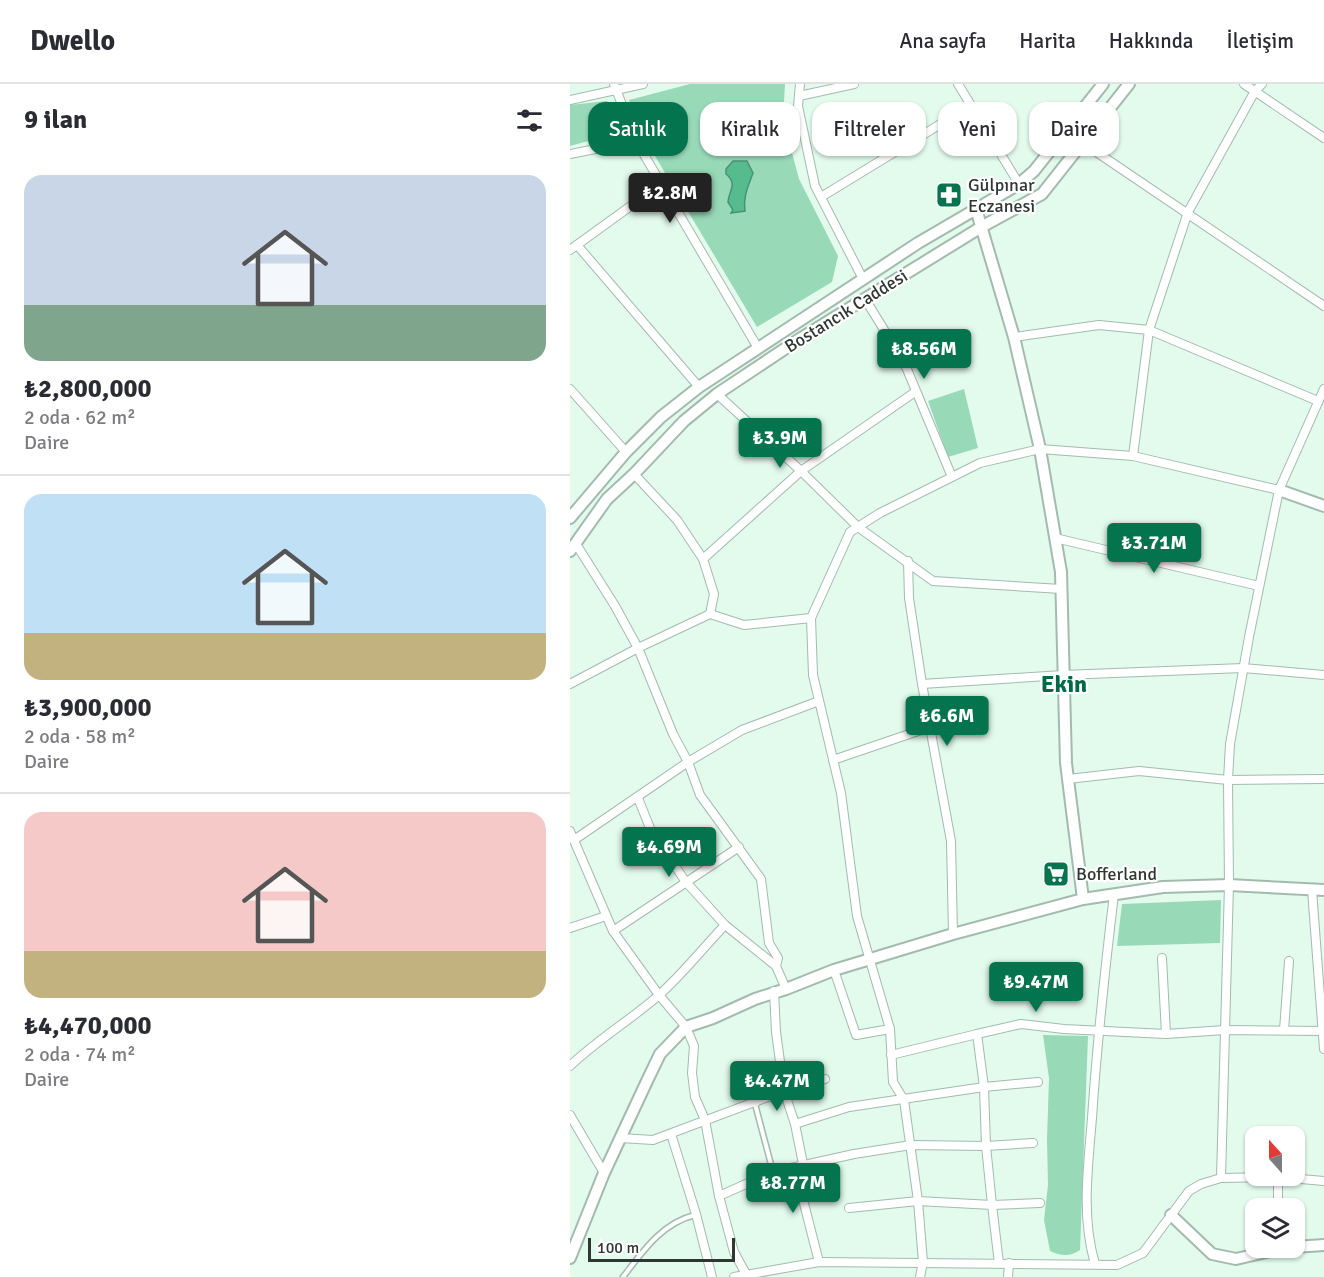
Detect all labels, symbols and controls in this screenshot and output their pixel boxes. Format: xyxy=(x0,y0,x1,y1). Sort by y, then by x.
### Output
text: Dwello xyxy=(30,24,115,58)
text: Ana sayfa xyxy=(899,28,986,54)
text: Harita xyxy=(1019,28,1076,54)
text: Hakkında xyxy=(1109,28,1194,54)
text: İletişim xyxy=(1227,28,1294,54)
chip: Satılık xyxy=(588,102,688,156)
chip: Kiralık xyxy=(700,102,800,156)
chip: Filtreler xyxy=(812,102,926,156)
chip: Yeni xyxy=(938,102,1017,156)
chip: Daire xyxy=(1029,102,1119,156)
text: 9 ilan xyxy=(24,104,87,136)
icon: filters xyxy=(513,104,546,137)
pin: ₺2.8M xyxy=(628,173,712,224)
place label: Gülpınar Eczanesi xyxy=(968,174,1035,217)
text: ₺2.8M xyxy=(643,180,697,205)
pharmacy icon: Gülpınar Eczanesi xyxy=(934,180,964,210)
icon: home xyxy=(231,214,339,322)
street label: Bostancık Caddesi xyxy=(781,264,911,358)
pin: ₺8.56M xyxy=(875,329,973,380)
text: ₺8.56M xyxy=(891,336,957,361)
text: ₺2,800,000 xyxy=(24,373,152,405)
text: 2 oda · 62 m² xyxy=(24,405,136,430)
pin: ₺3.9M xyxy=(738,418,822,469)
text: ₺3.9M xyxy=(753,425,807,450)
text: Daire xyxy=(24,430,69,455)
pin: ₺3.71M xyxy=(1105,523,1203,574)
text: ₺3.71M xyxy=(1121,530,1187,555)
icon: home xyxy=(231,533,339,641)
district label: Ekin xyxy=(1041,669,1087,699)
text: ₺3,900,000 xyxy=(24,692,152,724)
pin: ₺6.6M xyxy=(905,696,989,747)
text: ₺6.6M xyxy=(920,703,974,728)
text: 2 oda · 58 m² xyxy=(24,724,136,749)
text: Daire xyxy=(24,749,69,774)
pin: ₺4.69M xyxy=(620,827,718,878)
text: ₺4.69M xyxy=(636,834,702,859)
icon: home xyxy=(231,851,339,959)
supermarket icon: Bofferland xyxy=(1041,859,1071,889)
place label: Bofferland xyxy=(1076,863,1157,885)
pin: ₺9.47M xyxy=(987,962,1085,1013)
text: ₺9.47M xyxy=(1003,969,1069,994)
text: ₺4,470,000 xyxy=(24,1010,152,1042)
text: 2 oda · 74 m² xyxy=(24,1042,136,1067)
pin: ₺4.47M xyxy=(728,1061,826,1112)
text: Daire xyxy=(24,1067,69,1092)
text: ₺4.47M xyxy=(744,1068,810,1093)
north arrow xyxy=(1245,1126,1305,1186)
map controls xyxy=(1245,1126,1305,1258)
pin: ₺8.77M xyxy=(744,1163,842,1214)
text: ₺8.77M xyxy=(760,1170,826,1195)
button: layers xyxy=(1245,1198,1305,1258)
scale bar xyxy=(588,1235,735,1262)
text: 100 m xyxy=(597,1238,639,1258)

